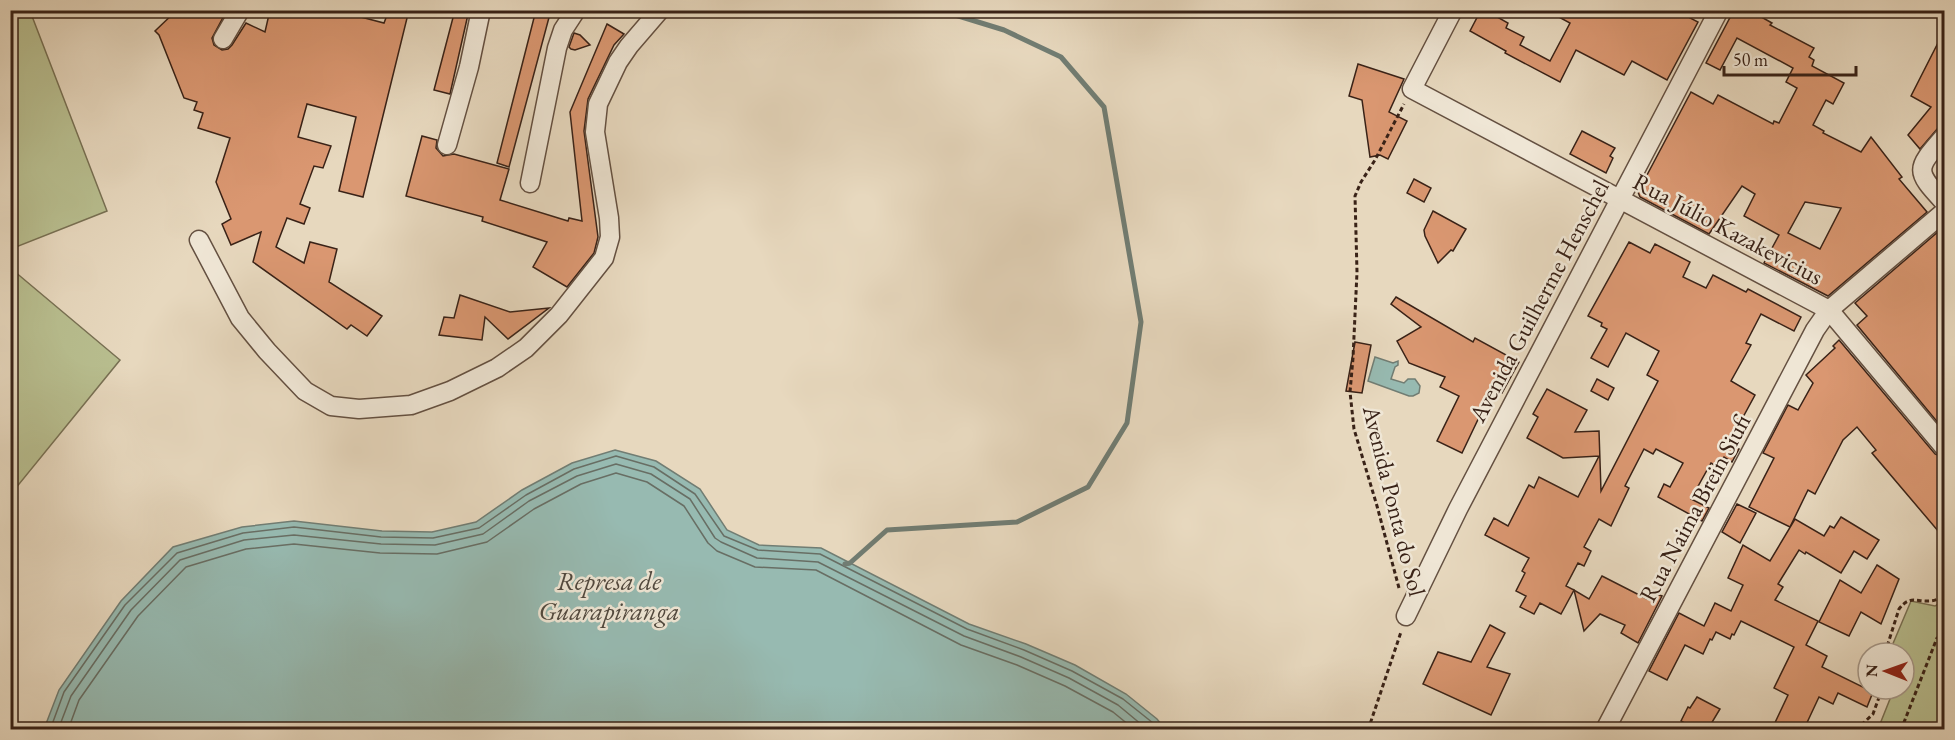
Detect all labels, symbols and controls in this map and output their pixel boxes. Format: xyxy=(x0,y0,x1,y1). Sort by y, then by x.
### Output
scale bar xyxy=(1724,39,1856,77)
text: 50 m xyxy=(1733,48,1768,71)
street label: Rua Júlio Kazakevicius xyxy=(1628,165,1828,292)
street label: Avenida Guilherme Henschel xyxy=(1461,174,1616,428)
street label: Avenida Ponta do Sol xyxy=(1356,402,1433,599)
street label: Rua Naima Brein Siufi xyxy=(1632,408,1757,607)
water label: Represa de Guarapiranga xyxy=(538,564,680,628)
north arrow xyxy=(1856,641,1916,701)
text: N xyxy=(1861,664,1882,677)

